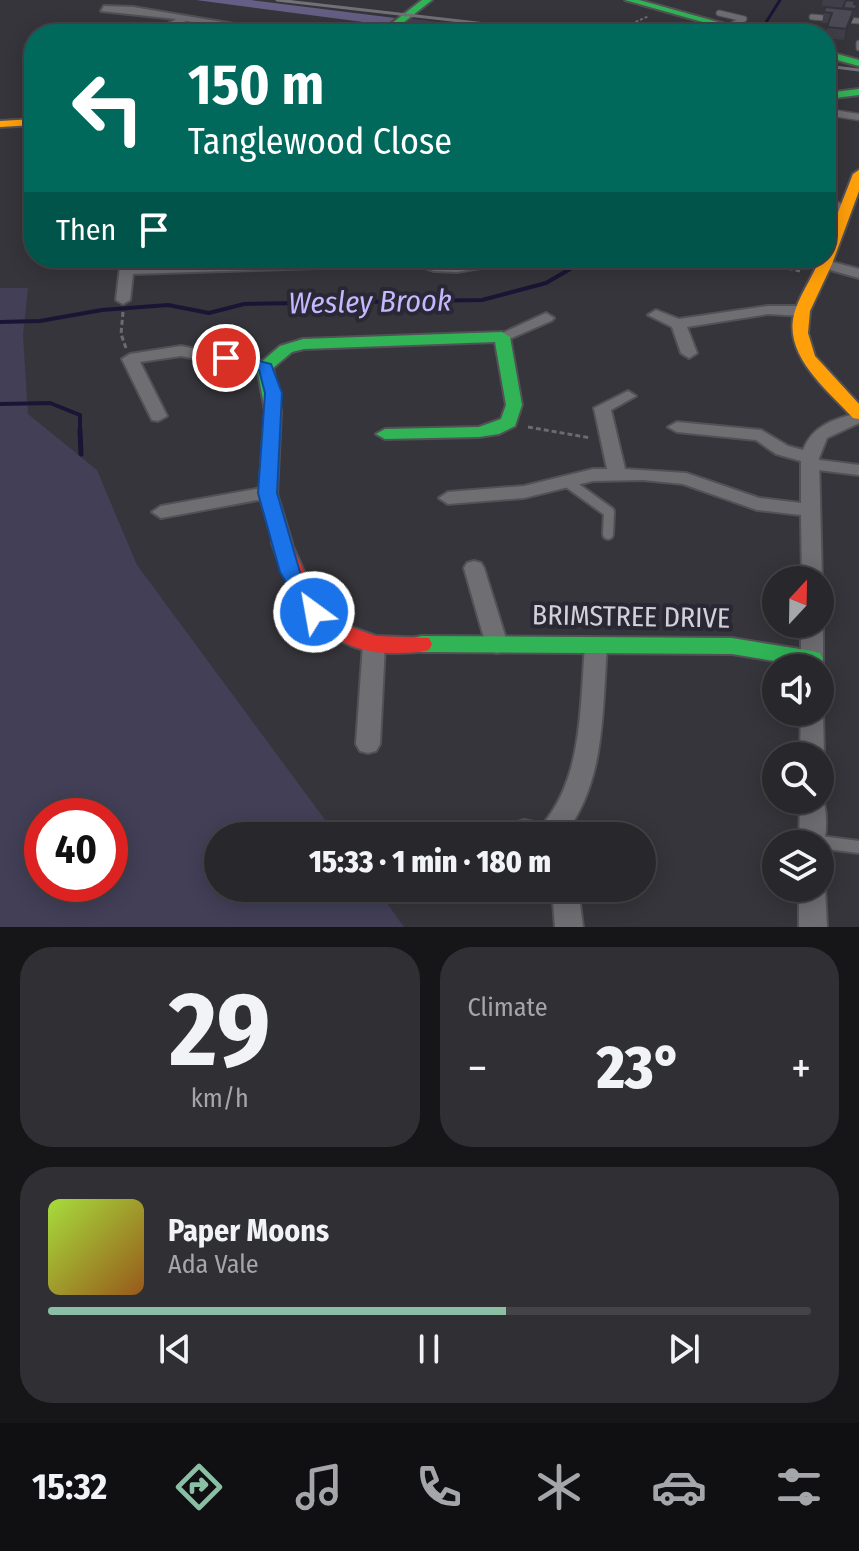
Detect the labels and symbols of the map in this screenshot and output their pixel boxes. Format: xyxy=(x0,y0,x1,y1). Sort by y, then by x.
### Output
water label: Wesley Brook xyxy=(288,283,452,321)
pin xyxy=(192,324,260,392)
north arrow xyxy=(762,566,834,638)
position arrow xyxy=(272,570,356,654)
street label: BRIMSTREE DRIVE xyxy=(532,598,730,635)
speed limit sign: 40 xyxy=(24,798,128,902)

